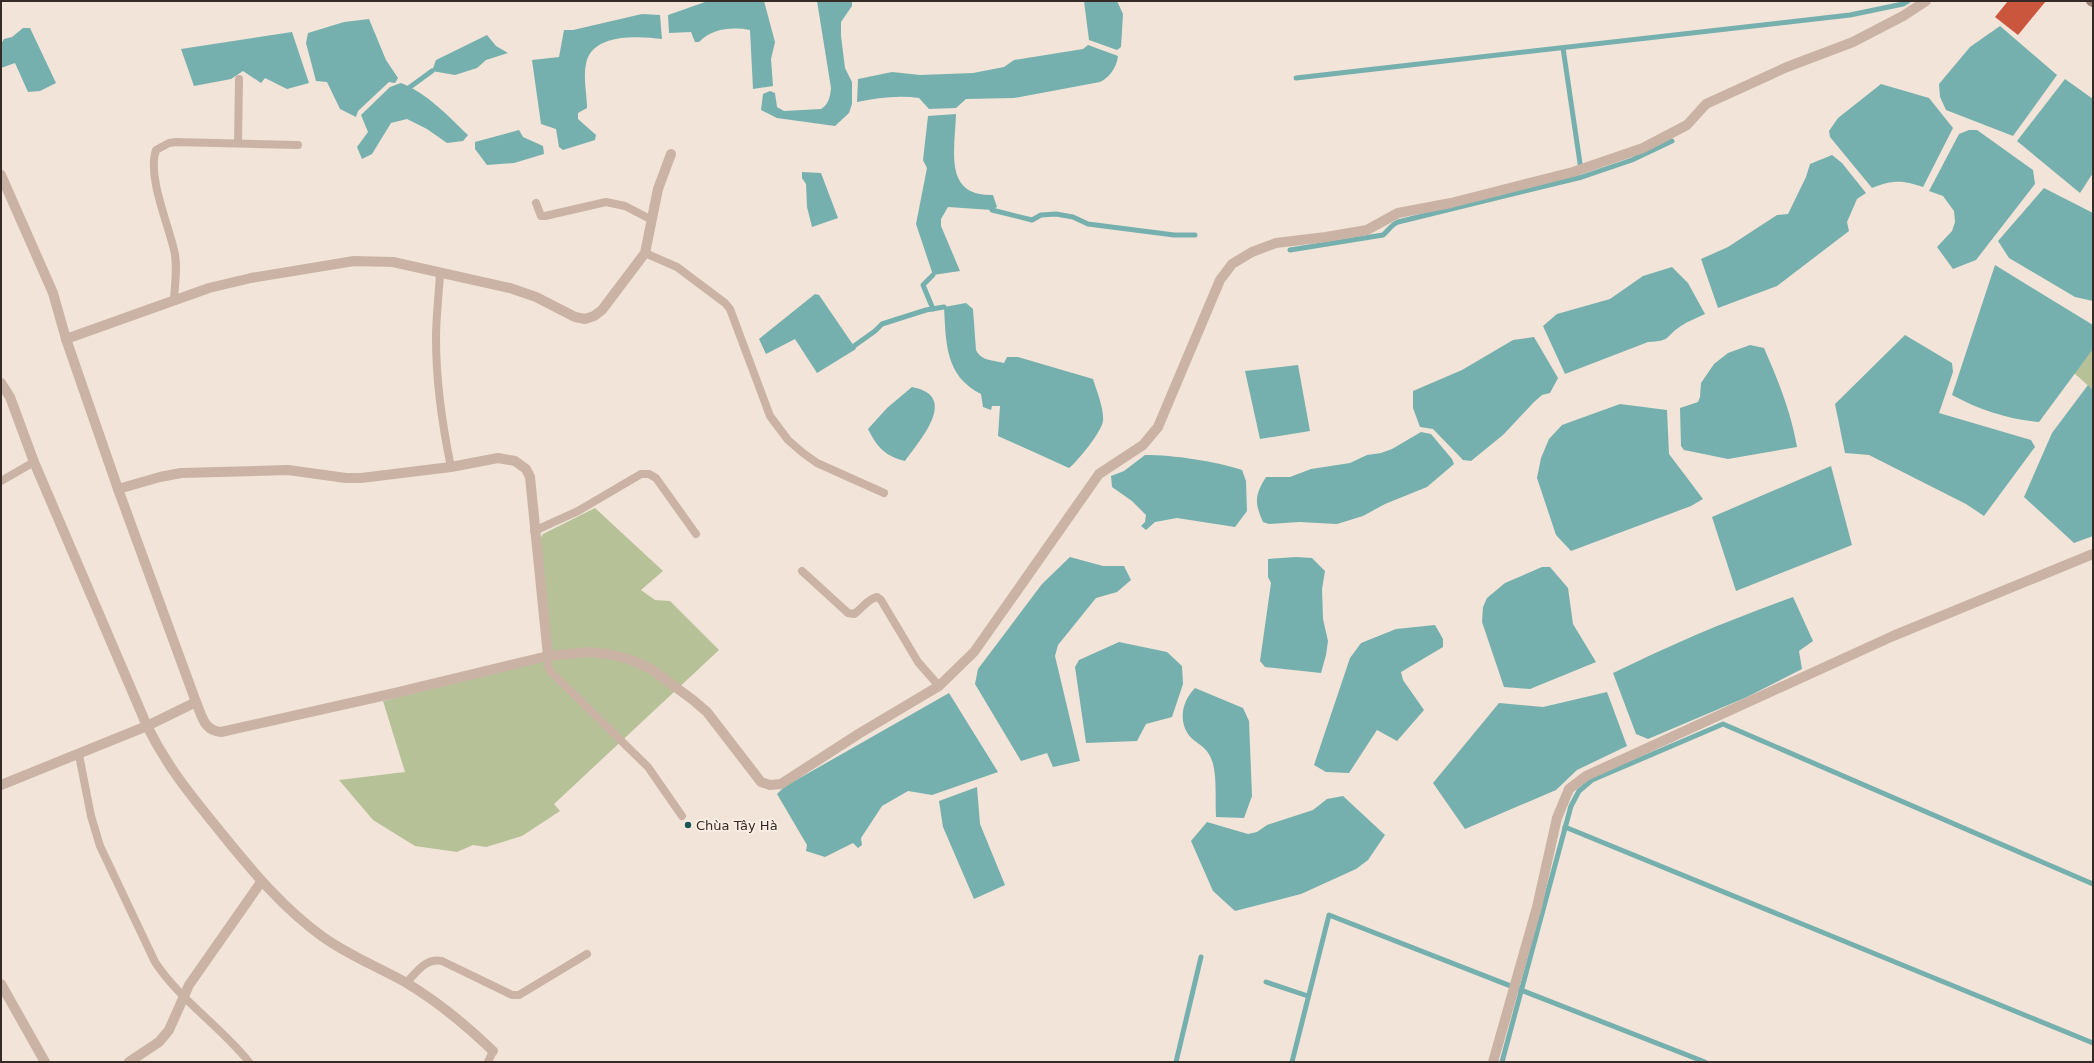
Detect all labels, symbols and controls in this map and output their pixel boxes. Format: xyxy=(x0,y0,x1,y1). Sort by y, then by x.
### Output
place label: Chùa Tây Hà xyxy=(696,818,778,833)
marker: Chùa Tây Hà xyxy=(683,820,693,830)

